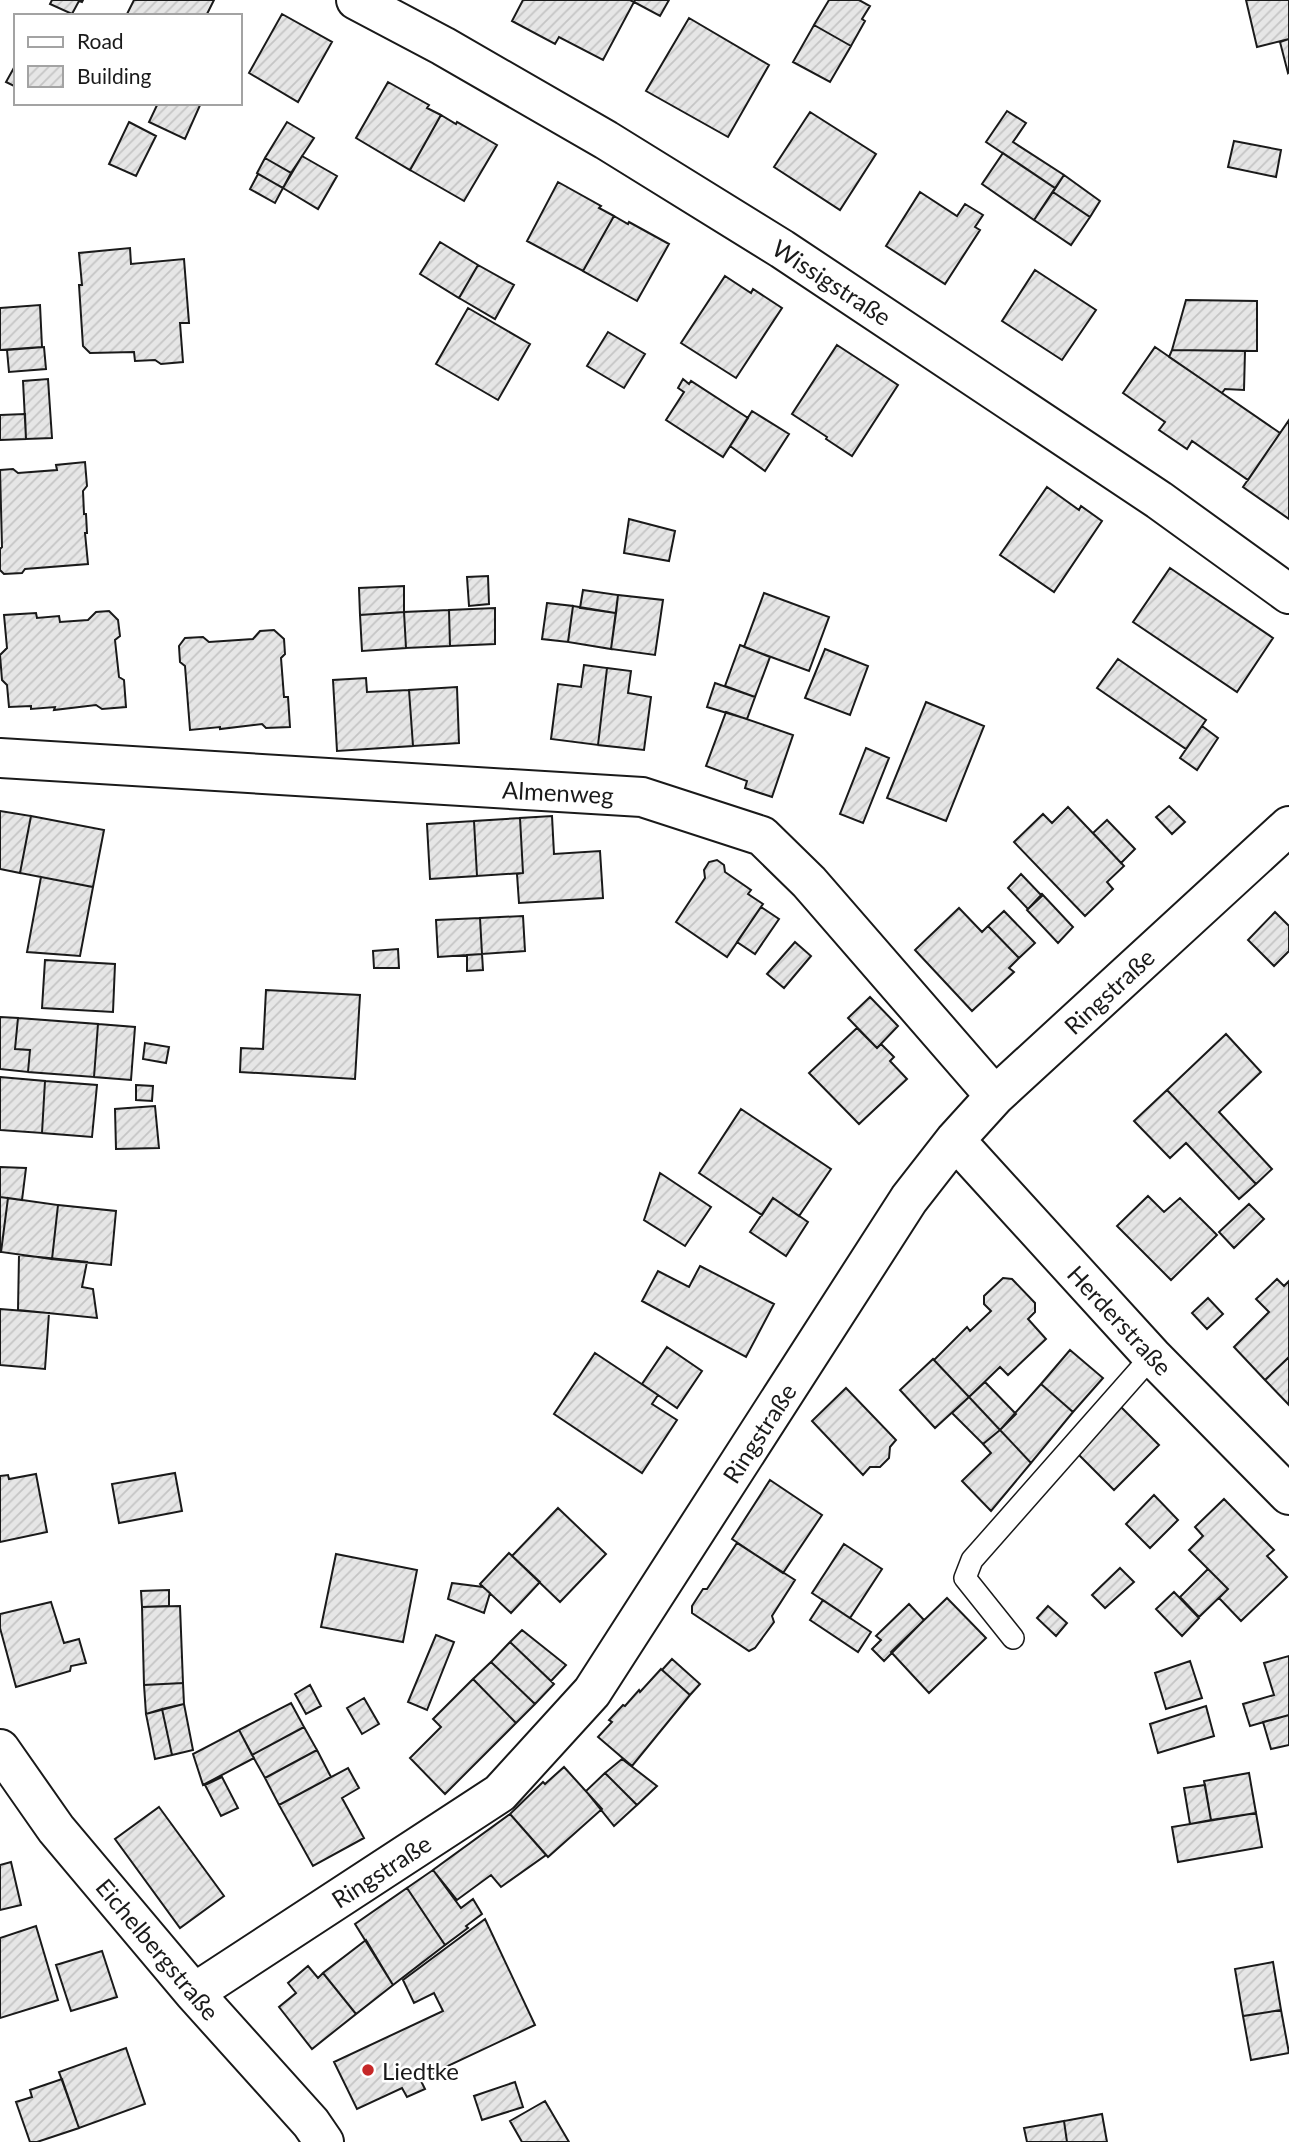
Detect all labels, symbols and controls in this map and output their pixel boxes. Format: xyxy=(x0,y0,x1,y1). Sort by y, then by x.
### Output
legend xyxy=(14,14,242,105)
text: Road xyxy=(77,28,124,53)
text: Building xyxy=(77,63,152,88)
street label: Wissigstraße xyxy=(767,233,897,331)
street label: Almenweg xyxy=(502,775,614,809)
street label: Ringstraße xyxy=(1058,942,1160,1040)
street label: Herderstraße xyxy=(1062,1259,1178,1381)
street label: Ringstraße xyxy=(716,1378,802,1488)
street label: Ringstraße xyxy=(326,1828,436,1914)
street label: Eichelbergstraße xyxy=(90,1872,226,2026)
place label: Liedtke xyxy=(382,2056,459,2085)
marker: Liedtke xyxy=(360,2062,376,2078)

